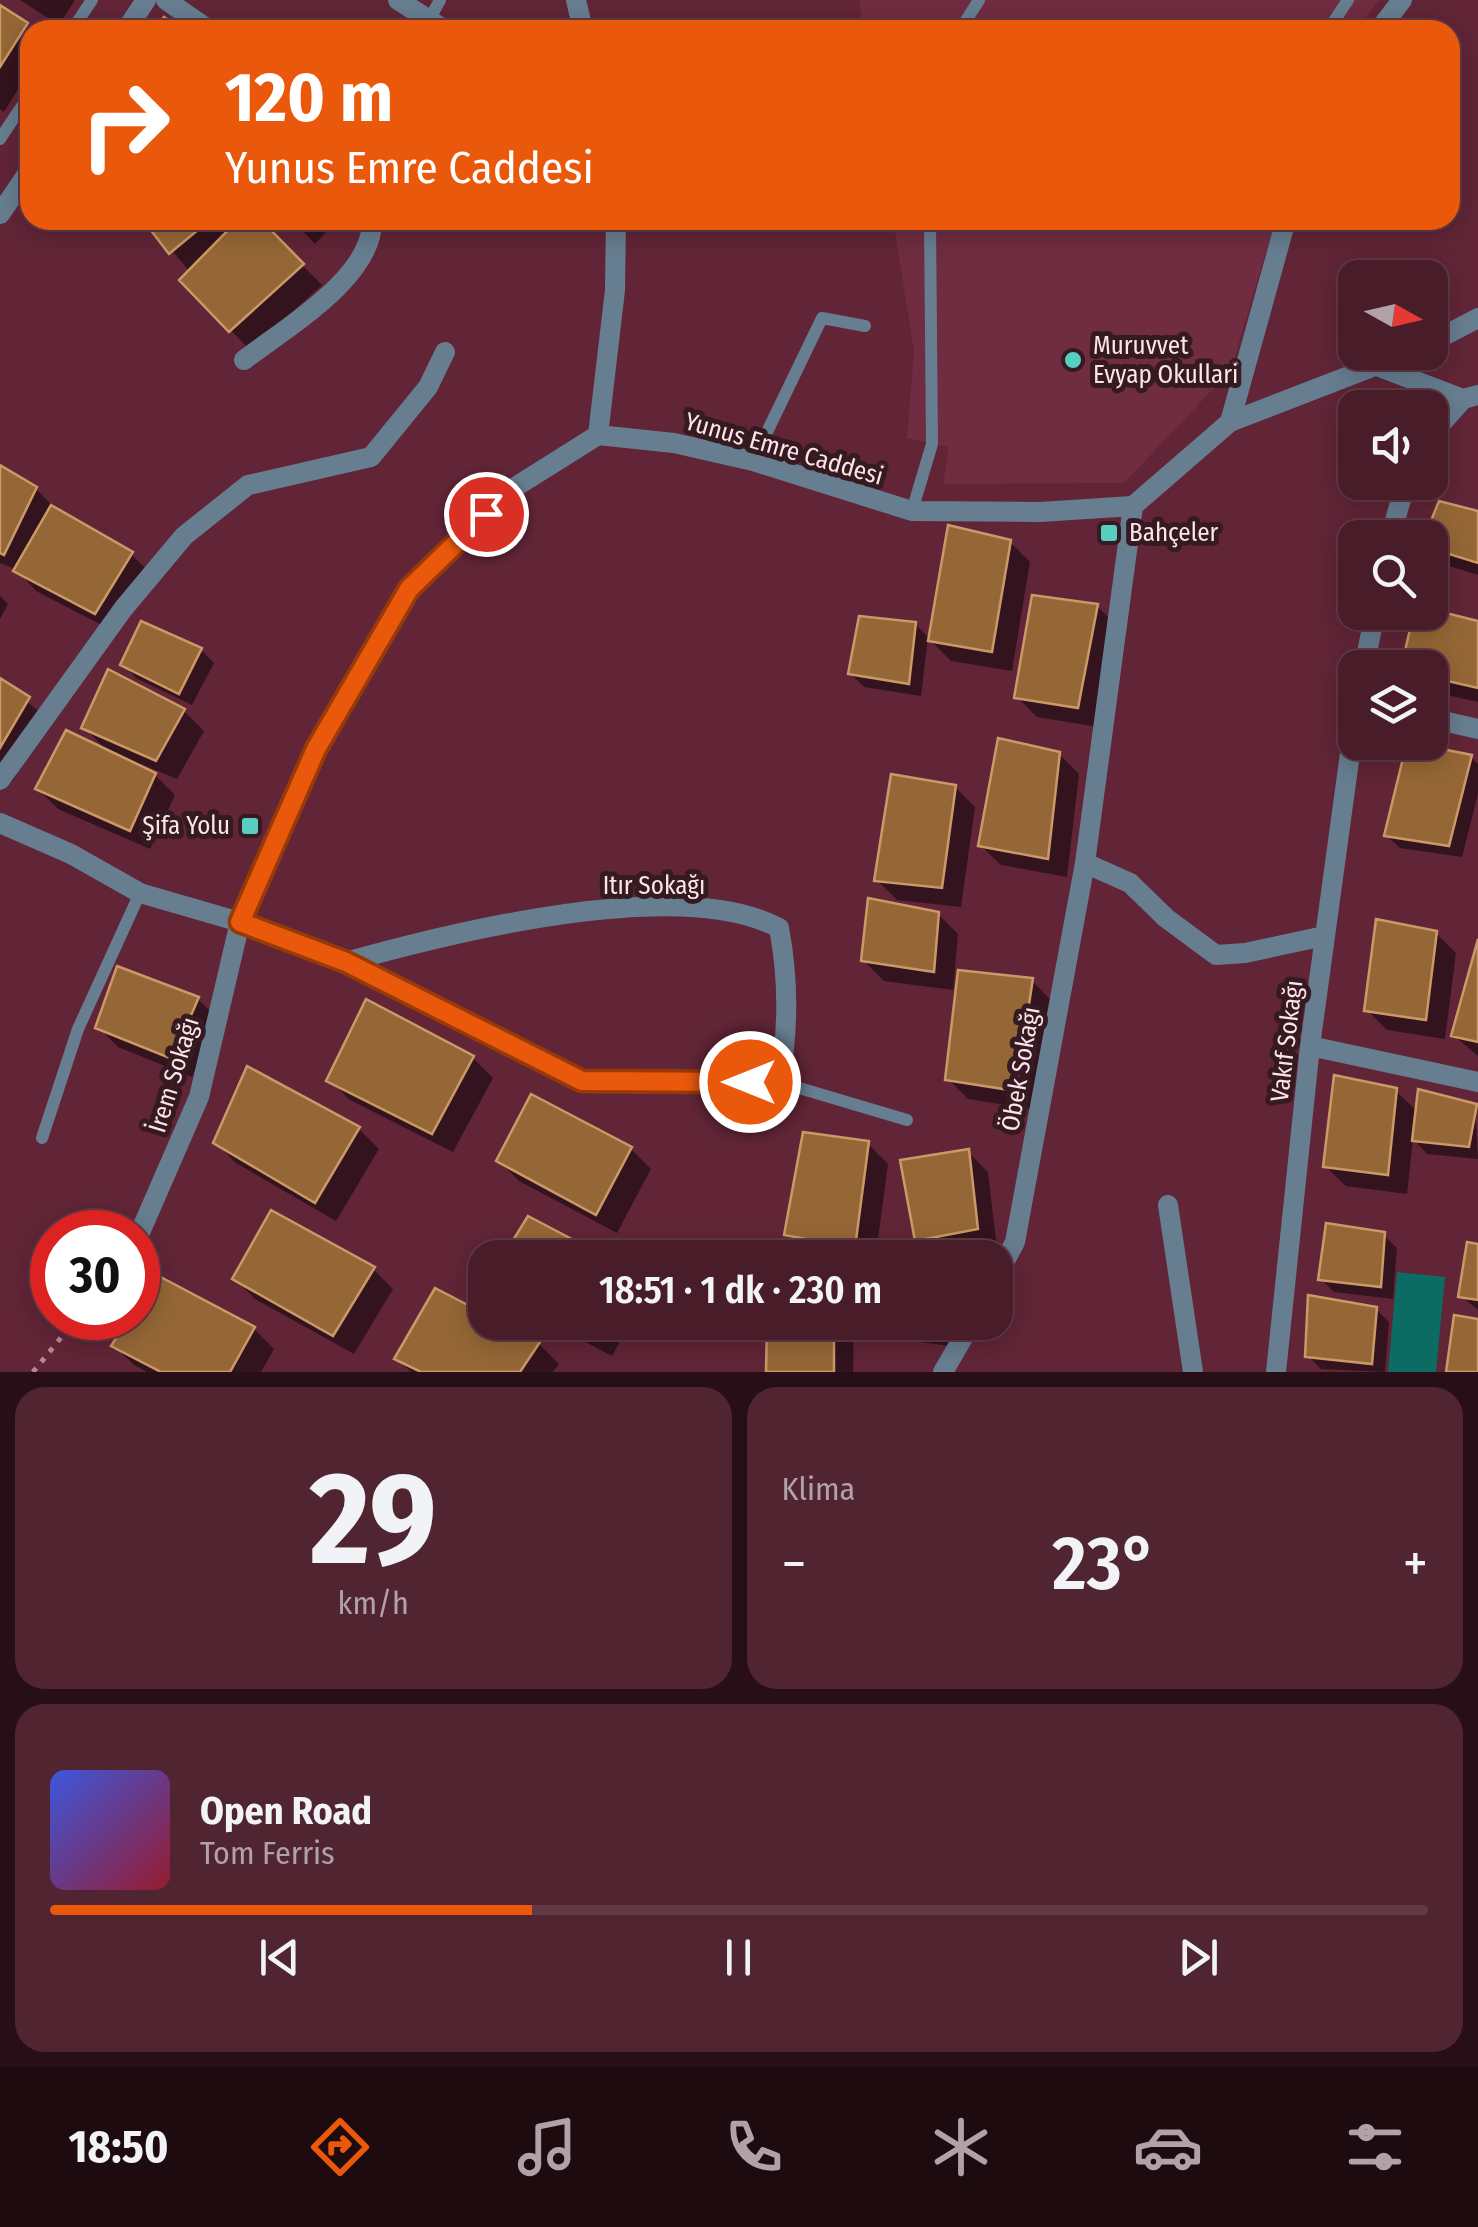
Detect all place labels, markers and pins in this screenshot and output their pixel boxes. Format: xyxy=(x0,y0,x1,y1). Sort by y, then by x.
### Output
place label: Muruvvet Evyap Okullari xyxy=(1093,331,1238,390)
marker: Muruvvet Evyap Okullari xyxy=(1062,349,1084,371)
pin xyxy=(444,472,529,557)
place label: Bahçeler xyxy=(1129,518,1219,548)
marker: Bahçeler xyxy=(1098,522,1120,544)
place label: Şifa Yolu xyxy=(142,811,230,841)
marker: Şifa Yolu xyxy=(239,815,261,837)

